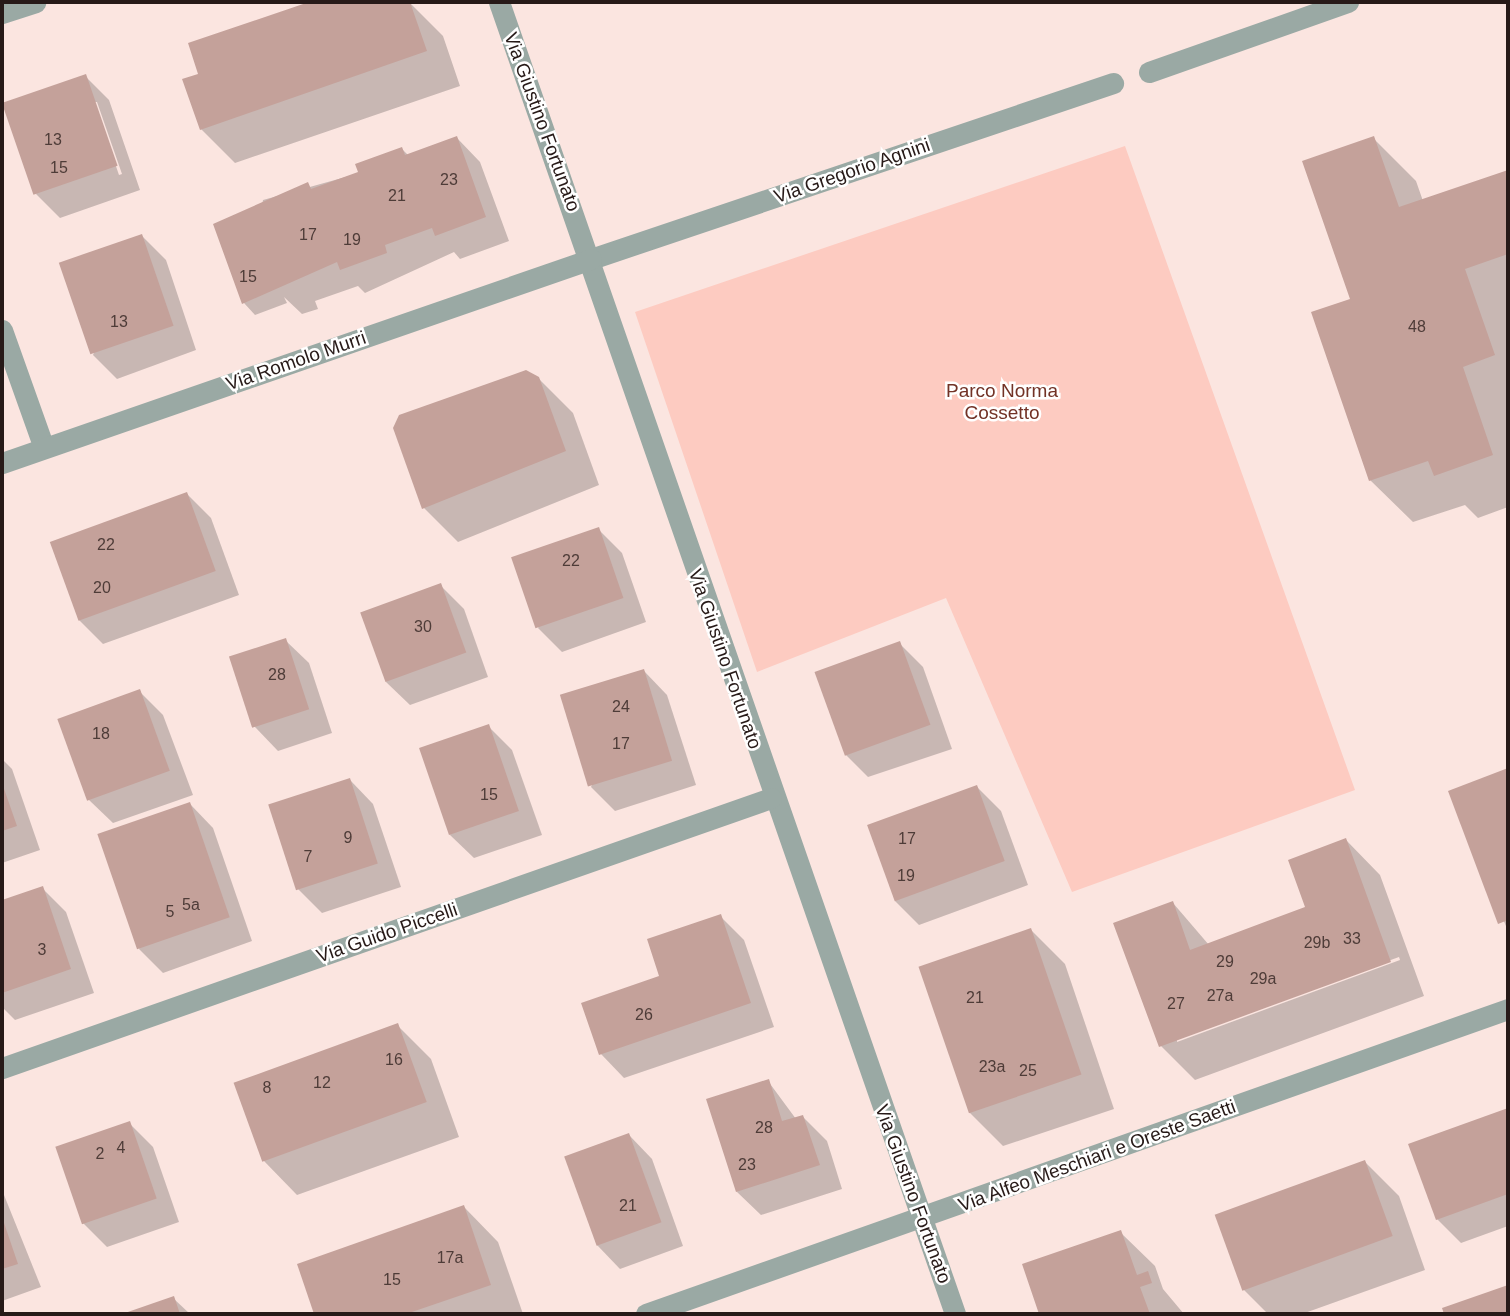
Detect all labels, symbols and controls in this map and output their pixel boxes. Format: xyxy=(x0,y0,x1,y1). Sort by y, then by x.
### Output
street label: Via Giustino Fortunato xyxy=(499,29,585,215)
house number: 13 xyxy=(44,130,62,150)
street label: Via Gregorio Agnini xyxy=(771,133,933,209)
house number: 15 xyxy=(50,158,68,178)
house number: 23 xyxy=(440,170,458,190)
house number: 21 xyxy=(388,186,406,206)
house number: 17 xyxy=(299,225,317,245)
house number: 19 xyxy=(343,230,361,250)
house number: 15 xyxy=(239,267,257,287)
house number: 13 xyxy=(110,312,128,332)
house number: 48 xyxy=(1408,317,1426,337)
street label: Via Romolo Murri xyxy=(223,326,369,396)
park label: Parco Norma Cossetto xyxy=(946,380,1058,424)
house number: 22 xyxy=(97,535,115,555)
house number: 22 xyxy=(562,551,580,571)
street label: Via Giustino Fortunato xyxy=(684,566,766,752)
house number: 20 xyxy=(93,578,111,598)
house number: 30 xyxy=(414,617,432,637)
house number: 28 xyxy=(268,665,286,685)
house number: 24 xyxy=(612,697,630,717)
house number: 18 xyxy=(92,724,110,744)
house number: 17 xyxy=(612,734,630,754)
house number: 15 xyxy=(480,785,498,805)
house number: 9 xyxy=(344,828,352,848)
house number: 17 xyxy=(898,829,916,849)
house number: 7 xyxy=(304,847,312,867)
house number: 19 xyxy=(897,866,915,886)
house number: 5a xyxy=(182,895,200,915)
street label: Via Guido Piccelli xyxy=(314,898,460,968)
house number: 5 xyxy=(166,902,174,922)
house number: 33 xyxy=(1343,929,1361,949)
house number: 29b xyxy=(1304,933,1330,953)
house number: 3 xyxy=(38,940,46,960)
house number: 29 xyxy=(1216,952,1234,972)
house number: 29a xyxy=(1250,969,1276,989)
house number: 27a xyxy=(1207,986,1233,1006)
house number: 21 xyxy=(966,988,984,1008)
house number: 27 xyxy=(1167,994,1185,1014)
house number: 26 xyxy=(635,1005,653,1025)
house number: 16 xyxy=(385,1050,403,1070)
house number: 23a xyxy=(979,1057,1005,1077)
house number: 25 xyxy=(1019,1061,1037,1081)
house number: 12 xyxy=(313,1073,331,1093)
house number: 8 xyxy=(263,1078,271,1098)
street label: Via Alfeo Meschiari e Oreste Saetti xyxy=(955,1095,1239,1217)
street label: Via Giustino Fortunato xyxy=(870,1101,956,1287)
house number: 28 xyxy=(755,1118,773,1138)
house number: 4 xyxy=(117,1138,125,1158)
house number: 2 xyxy=(96,1144,104,1164)
house number: 23 xyxy=(738,1155,756,1175)
house number: 21 xyxy=(619,1196,637,1216)
house number: 17a xyxy=(437,1248,463,1268)
house number: 15 xyxy=(383,1270,401,1290)

